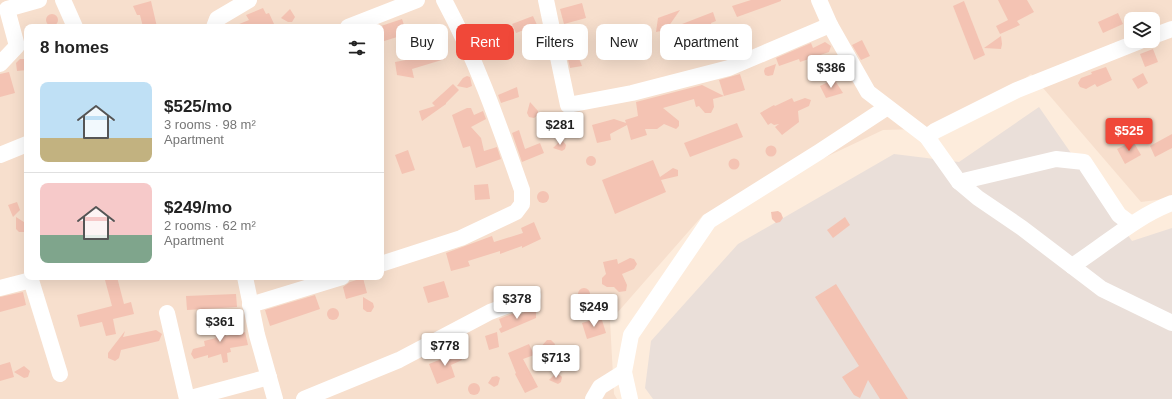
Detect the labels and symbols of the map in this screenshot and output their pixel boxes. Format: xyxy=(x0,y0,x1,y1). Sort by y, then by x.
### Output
pin: $386 xyxy=(807,55,855,89)
pin: $281 xyxy=(536,112,584,146)
pin: $525 xyxy=(1105,118,1153,152)
pin: $378 xyxy=(493,286,541,320)
pin: $249 xyxy=(570,294,618,328)
pin: $361 xyxy=(196,309,244,343)
pin: $778 xyxy=(421,333,469,367)
pin: $713 xyxy=(532,345,580,379)

